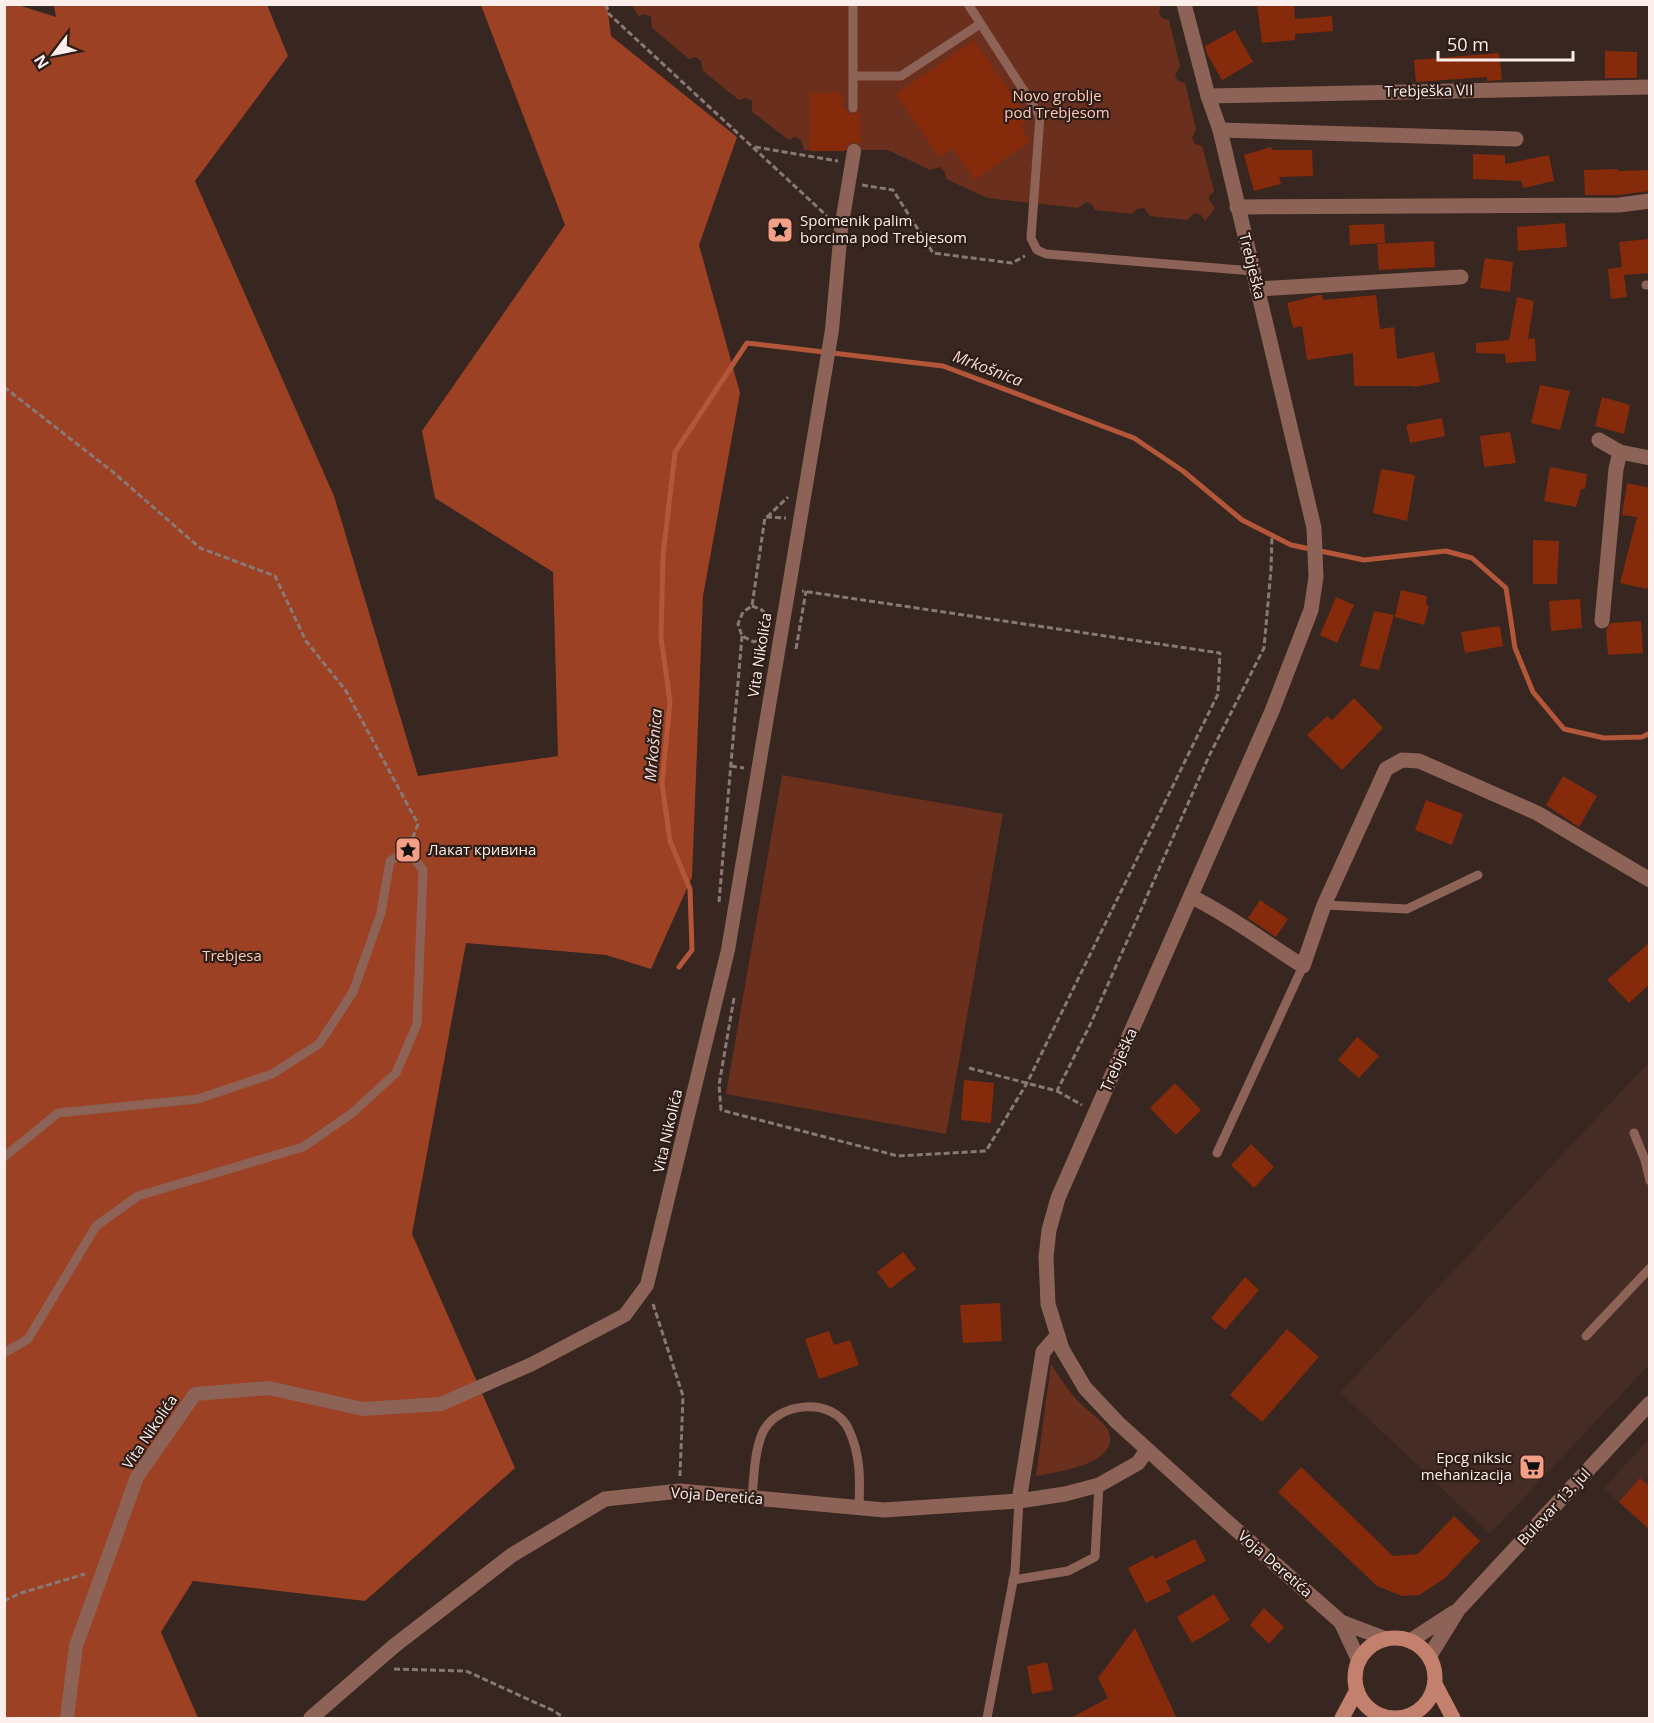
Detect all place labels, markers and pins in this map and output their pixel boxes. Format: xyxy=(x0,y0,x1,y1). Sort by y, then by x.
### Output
place label: Spomenik palim borcima pod Trebjesom xyxy=(800,210,967,247)
place icon: Spomenik palim borcima pod Trebjesom xyxy=(765,215,795,245)
place icon: Лакат кривина xyxy=(393,835,423,865)
place label: Лакат кривина xyxy=(428,839,536,859)
place label: Epcg niksic mehanizacija xyxy=(1421,1447,1512,1484)
supermarket icon: Epcg niksic mehanizacija xyxy=(1517,1452,1547,1482)

